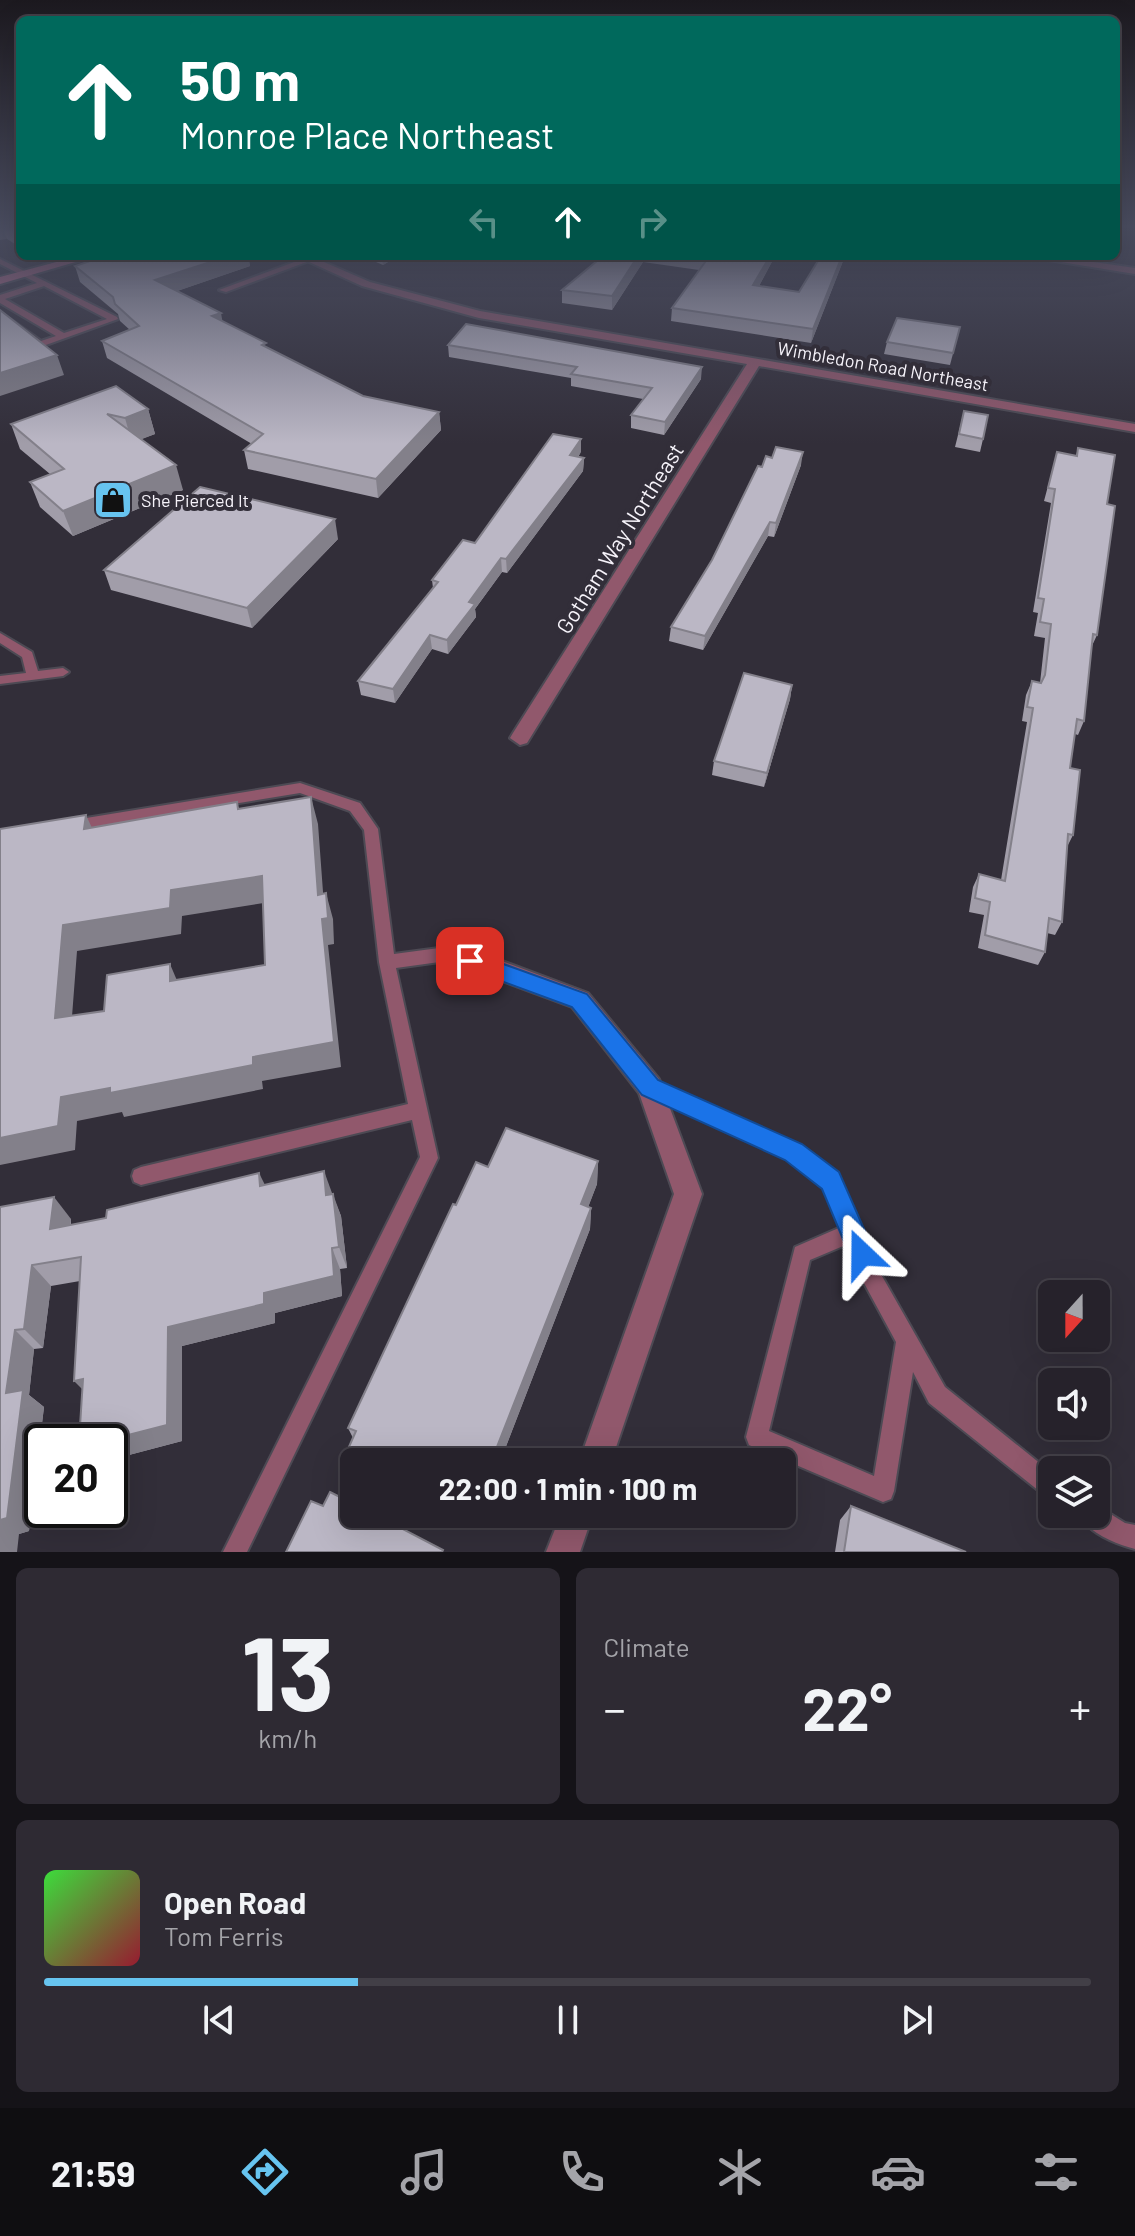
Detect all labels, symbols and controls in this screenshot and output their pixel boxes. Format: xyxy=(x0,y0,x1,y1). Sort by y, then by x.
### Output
text: 50 m xyxy=(180,45,300,112)
icon: ahead xyxy=(48,48,152,152)
text: Monroe Place Northeast xyxy=(180,113,554,156)
icon: left xyxy=(462,200,506,244)
icon: ahead xyxy=(546,200,590,244)
icon: right xyxy=(630,200,674,244)
street label: Wimbledon Road Northeast xyxy=(776,337,990,395)
street label: Gotham Way Northeast xyxy=(550,438,688,638)
shop icon: She Pierced It xyxy=(92,479,134,521)
place label: She Pierced It xyxy=(141,489,249,511)
pin xyxy=(436,927,504,995)
icon: arrive xyxy=(448,939,492,983)
position arrow xyxy=(820,1212,904,1296)
north arrow xyxy=(1038,1280,1110,1352)
map controls xyxy=(1038,1280,1110,1528)
button: sound xyxy=(1038,1368,1110,1440)
speed limit sign: 20 xyxy=(24,1424,128,1528)
button: layers xyxy=(1038,1456,1110,1528)
text: 22:00 · 1 min · 100 m xyxy=(439,1470,697,1506)
text: 13 xyxy=(241,1607,334,1732)
text: Climate xyxy=(604,1631,690,1662)
text: 22° xyxy=(802,1671,892,1743)
text: − xyxy=(604,1681,626,1734)
text: + xyxy=(1069,1681,1091,1734)
text: km/h xyxy=(258,1722,317,1753)
text: Open Road xyxy=(164,1884,306,1920)
text: Tom Ferris xyxy=(164,1920,284,1951)
icon: previous xyxy=(197,1998,241,2042)
icon: pause xyxy=(546,1998,590,2042)
icon: next xyxy=(895,1998,939,2042)
icon: directions xyxy=(237,2144,293,2200)
icon: music xyxy=(396,2144,452,2200)
icon: phone xyxy=(554,2144,610,2200)
icon: climate xyxy=(712,2144,768,2200)
icon: car xyxy=(870,2144,926,2200)
icon: filters xyxy=(1028,2144,1084,2200)
text: 21:59 xyxy=(51,2151,135,2194)

